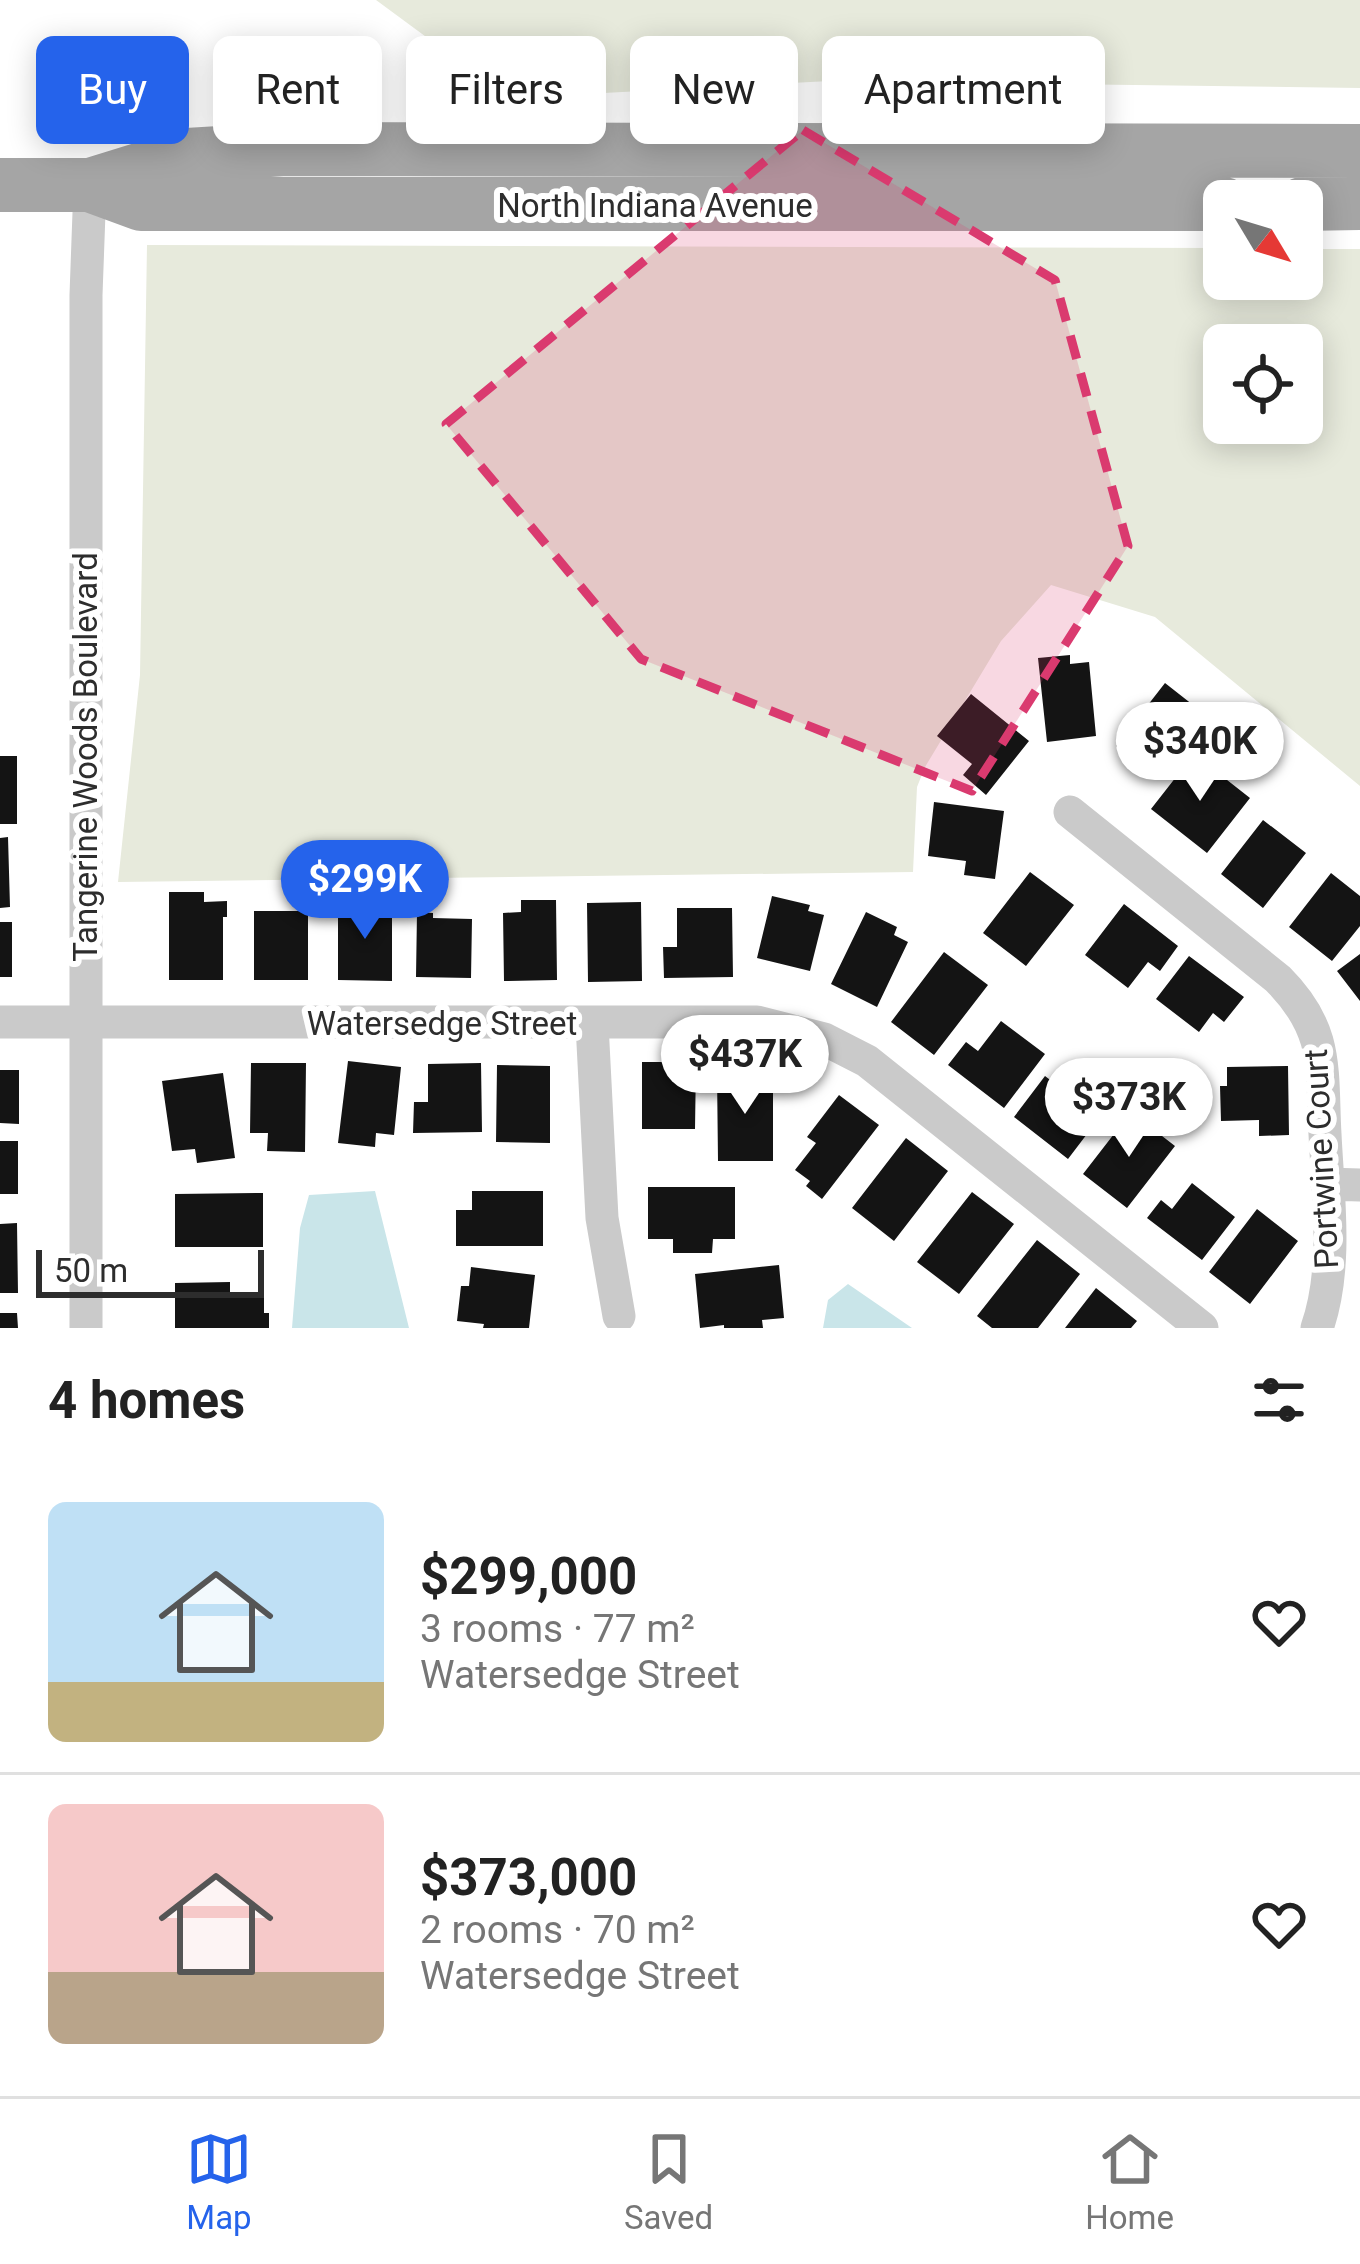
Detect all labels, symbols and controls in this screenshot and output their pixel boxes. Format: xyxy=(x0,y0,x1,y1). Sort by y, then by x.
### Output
chip: Buy xyxy=(36,36,189,144)
chip: Rent xyxy=(213,36,382,144)
chip: Filters xyxy=(406,36,606,144)
chip: New xyxy=(630,36,798,144)
chip: Apartment xyxy=(822,36,1105,144)
north arrow xyxy=(1203,180,1323,300)
map controls xyxy=(1203,180,1323,444)
street label: North Indiana Avenue xyxy=(497,186,813,225)
button: locate xyxy=(1203,324,1323,444)
street label: Tangerine Woods Boulevard xyxy=(66,552,105,962)
pin: $340K xyxy=(1116,702,1284,804)
text: $340K xyxy=(1143,718,1257,764)
pin: $299K xyxy=(281,840,449,942)
text: $299K xyxy=(308,856,422,902)
street label: Watersedge Street xyxy=(307,1004,577,1043)
pin: $437K xyxy=(661,1015,829,1117)
text: $437K xyxy=(688,1031,802,1077)
street label: Portwine Court xyxy=(1296,1048,1346,1270)
pin: $373K xyxy=(1045,1058,1213,1160)
text: $373K xyxy=(1072,1074,1186,1120)
scale bar xyxy=(36,1244,264,1297)
text: 50 m xyxy=(54,1251,128,1290)
icon: filters xyxy=(1246,1367,1312,1433)
text: 4 homes xyxy=(48,1371,245,1430)
text: $299,000 xyxy=(420,1547,637,1606)
icon: home xyxy=(144,1550,288,1694)
icon: heart xyxy=(1246,1589,1312,1655)
text: 3 rooms · 77 m² xyxy=(420,1606,695,1652)
text: Watersedge Street xyxy=(420,1652,740,1698)
text: $373,000 xyxy=(420,1848,637,1907)
icon: home xyxy=(144,1852,288,1996)
icon: heart xyxy=(1246,1891,1312,1957)
text: 2 rooms · 70 m² xyxy=(420,1907,695,1953)
text: Watersedge Street xyxy=(420,1953,740,1999)
tab: Map xyxy=(186,2126,252,2237)
tab: Saved xyxy=(624,2126,713,2237)
tab: Home xyxy=(1085,2126,1174,2237)

